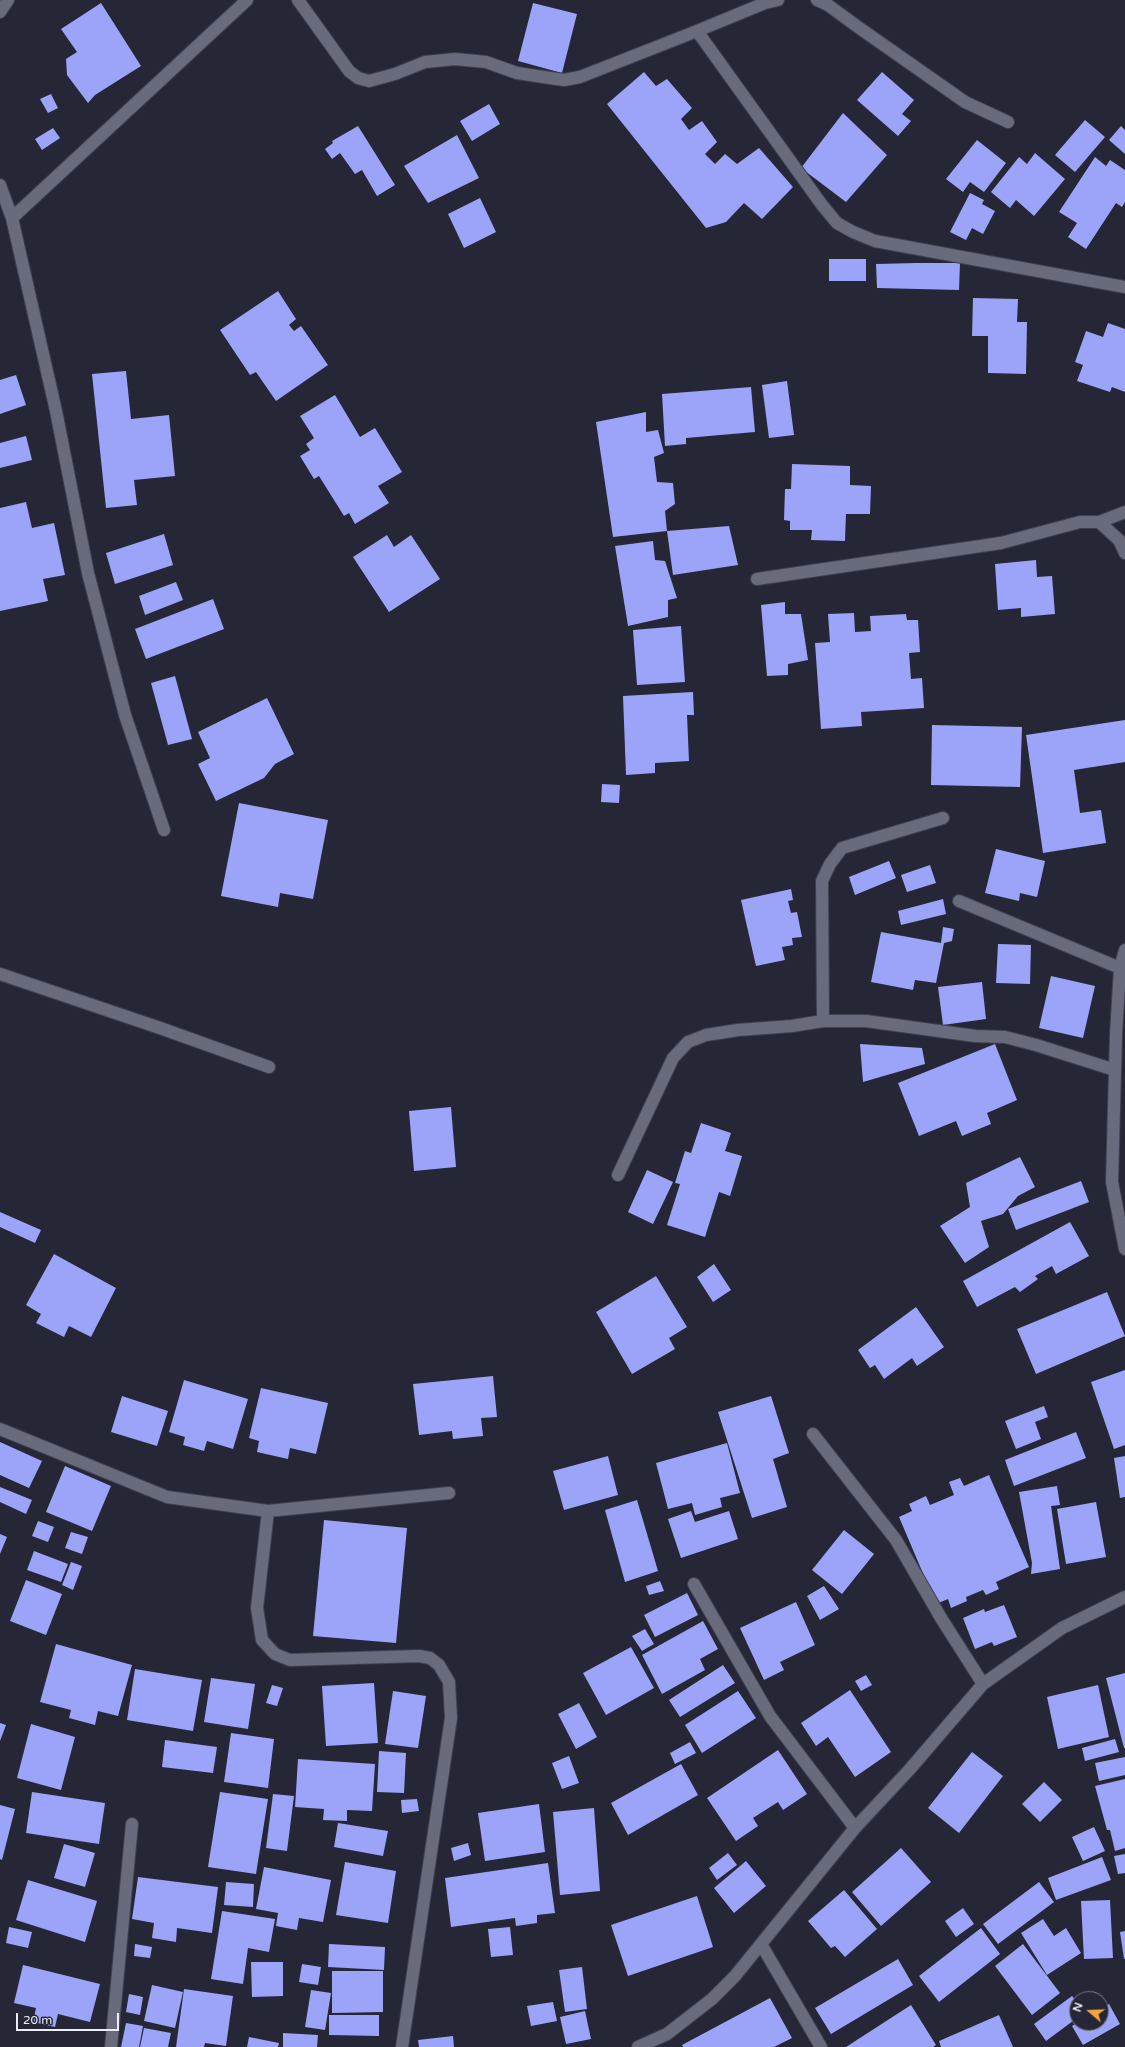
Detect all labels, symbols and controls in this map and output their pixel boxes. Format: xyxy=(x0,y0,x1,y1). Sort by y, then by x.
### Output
north arrow xyxy=(1069,1991,1109,2031)
text: N xyxy=(1071,2001,1086,2014)
scale bar xyxy=(18,2005,121,2031)
text: 20 m xyxy=(23,2013,52,2027)

